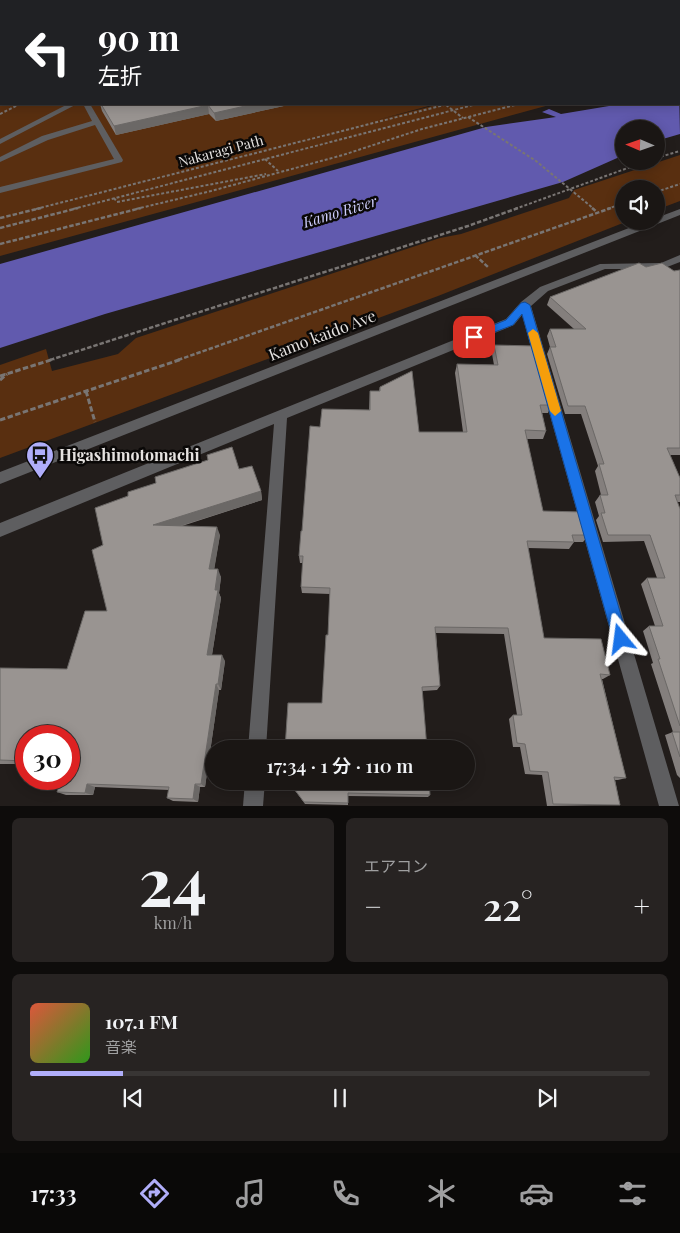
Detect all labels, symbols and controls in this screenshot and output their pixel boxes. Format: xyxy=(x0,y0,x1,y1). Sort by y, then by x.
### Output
text: 90 m xyxy=(98,13,180,60)
icon: left xyxy=(15,20,80,85)
text: 左折 xyxy=(98,60,142,90)
north arrow xyxy=(615,120,665,170)
map controls xyxy=(615,120,665,230)
street label: Nakaragi Path xyxy=(176,130,266,171)
button: sound xyxy=(615,180,665,230)
water label: Kamo River xyxy=(299,190,380,232)
street label: Kamo kaido Ave xyxy=(265,304,379,365)
pin xyxy=(453,316,495,358)
icon: arrive xyxy=(460,323,488,351)
bus stop icon: Higashimotomachi xyxy=(25,440,55,479)
place label: Higashimotomachi xyxy=(59,444,200,465)
position arrow xyxy=(594,612,646,664)
speed limit sign: 30 xyxy=(15,725,80,790)
text: 17:34 · 1 分 · 110 m xyxy=(267,752,413,778)
text: 24 xyxy=(139,836,207,922)
text: エアコン xyxy=(364,855,428,876)
text: 22° xyxy=(483,880,533,931)
text: − xyxy=(364,887,382,924)
text: + xyxy=(634,887,650,924)
text: km/h xyxy=(154,912,192,933)
text: 107.1 FM xyxy=(105,1008,178,1034)
text: 音楽 xyxy=(105,1036,137,1057)
icon: previous xyxy=(119,1084,147,1112)
icon: pause xyxy=(326,1084,354,1112)
icon: next xyxy=(533,1084,561,1112)
icon: directions xyxy=(137,1176,172,1211)
icon: music xyxy=(233,1176,268,1211)
icon: phone xyxy=(328,1176,363,1211)
icon: climate xyxy=(424,1176,459,1211)
icon: car xyxy=(519,1176,554,1211)
icon: filters xyxy=(615,1176,650,1211)
text: 17:33 xyxy=(30,1178,77,1208)

